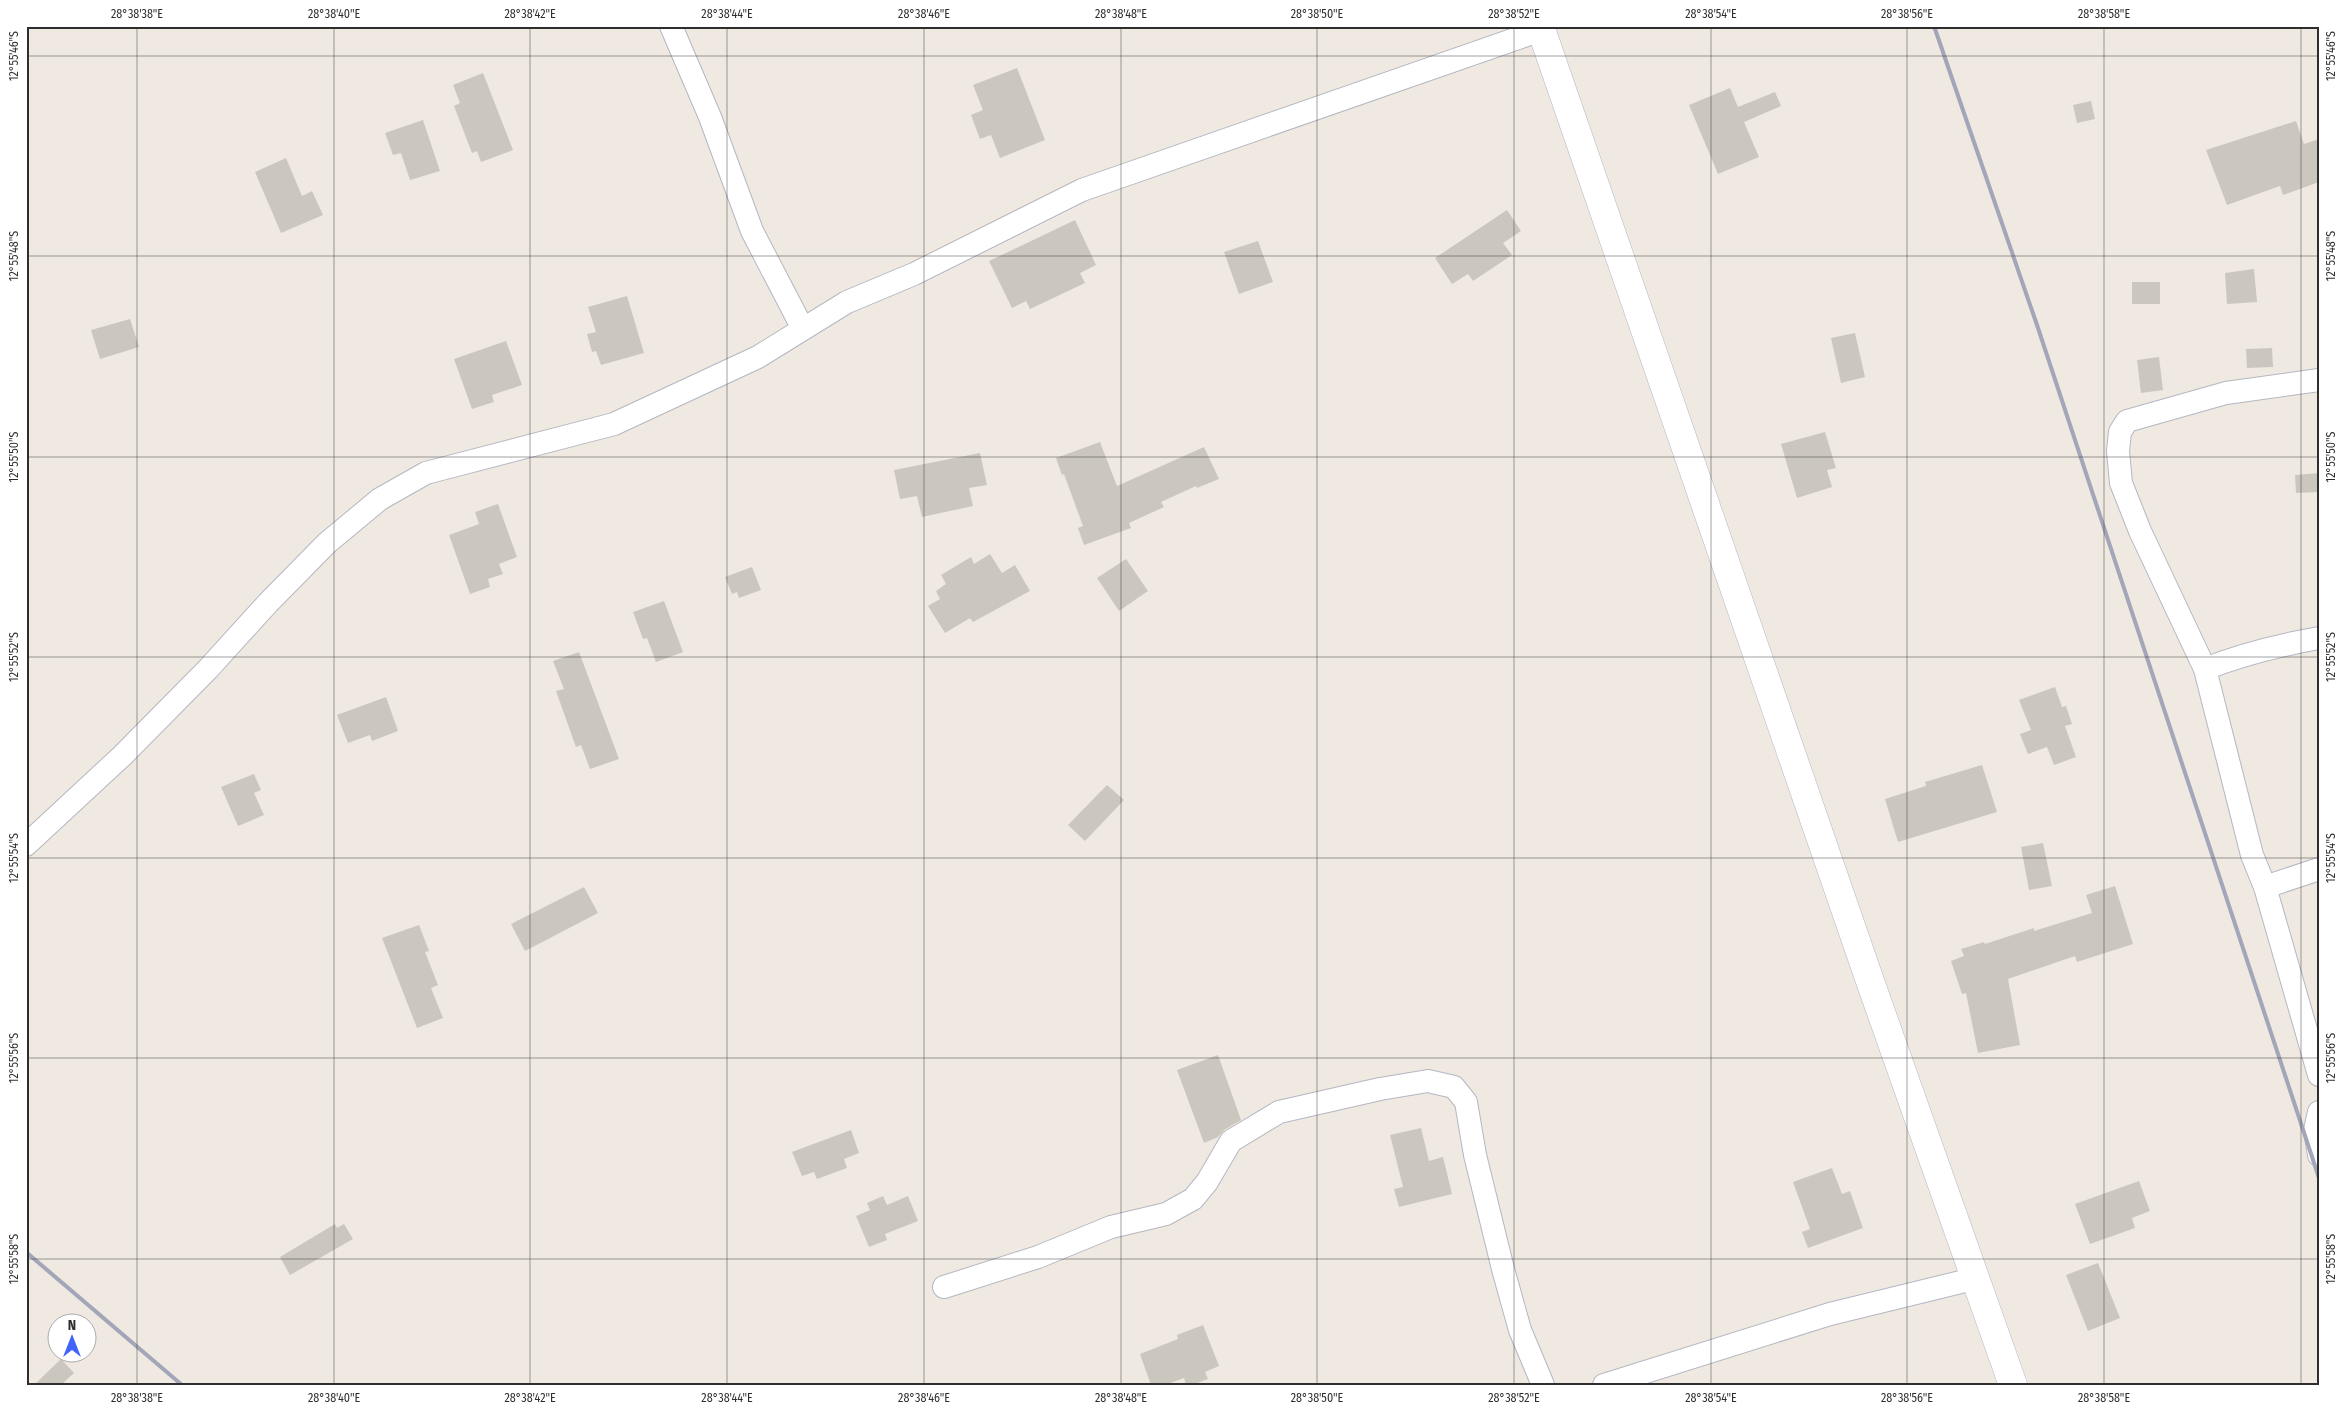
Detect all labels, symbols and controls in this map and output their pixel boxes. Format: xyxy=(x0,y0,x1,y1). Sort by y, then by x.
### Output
text: 28°38'38"E xyxy=(111,7,163,21)
text: 28°38'40"E xyxy=(308,7,360,21)
text: 28°38'42"E xyxy=(504,7,556,21)
text: 28°38'44"E xyxy=(701,7,753,21)
text: 28°38'46"E xyxy=(898,7,950,21)
text: 28°38'48"E xyxy=(1095,7,1147,21)
text: 28°38'50"E xyxy=(1291,7,1344,21)
text: 28°38'52"E xyxy=(1488,7,1540,21)
text: 28°38'54"E xyxy=(1685,7,1737,21)
text: 28°38'56"E xyxy=(1881,7,1933,21)
text: 28°38'58"E xyxy=(2078,7,2130,21)
text: 12°55'46"S xyxy=(7,31,21,81)
text: 12°55'46"S xyxy=(2324,31,2338,81)
text: 12°55'48"S xyxy=(7,231,21,281)
text: 12°55'48"S xyxy=(2324,231,2338,281)
text: 12°55'50"S xyxy=(7,432,21,482)
text: 12°55'50"S xyxy=(2324,432,2338,482)
text: 12°55'52"S xyxy=(7,632,21,682)
text: 12°55'52"S xyxy=(2324,632,2338,682)
text: 12°55'54"S xyxy=(7,833,21,883)
text: 12°55'54"S xyxy=(2324,833,2338,883)
text: 12°55'56"S xyxy=(7,1033,21,1083)
text: 12°55'56"S xyxy=(2324,1033,2338,1083)
text: 12°55'58"S xyxy=(7,1234,21,1284)
text: 12°55'58"S xyxy=(2324,1234,2338,1284)
north arrow xyxy=(48,1314,98,1364)
text: N xyxy=(68,1317,76,1334)
text: 28°38'38"E xyxy=(111,1391,163,1405)
text: 28°38'40"E xyxy=(308,1391,360,1405)
text: 28°38'42"E xyxy=(504,1391,556,1405)
text: 28°38'44"E xyxy=(701,1391,753,1405)
text: 28°38'46"E xyxy=(898,1391,950,1405)
text: 28°38'48"E xyxy=(1095,1391,1147,1405)
text: 28°38'50"E xyxy=(1291,1391,1344,1405)
text: 28°38'52"E xyxy=(1488,1391,1540,1405)
text: 28°38'54"E xyxy=(1685,1391,1737,1405)
text: 28°38'56"E xyxy=(1881,1391,1933,1405)
text: 28°38'58"E xyxy=(2078,1391,2130,1405)

